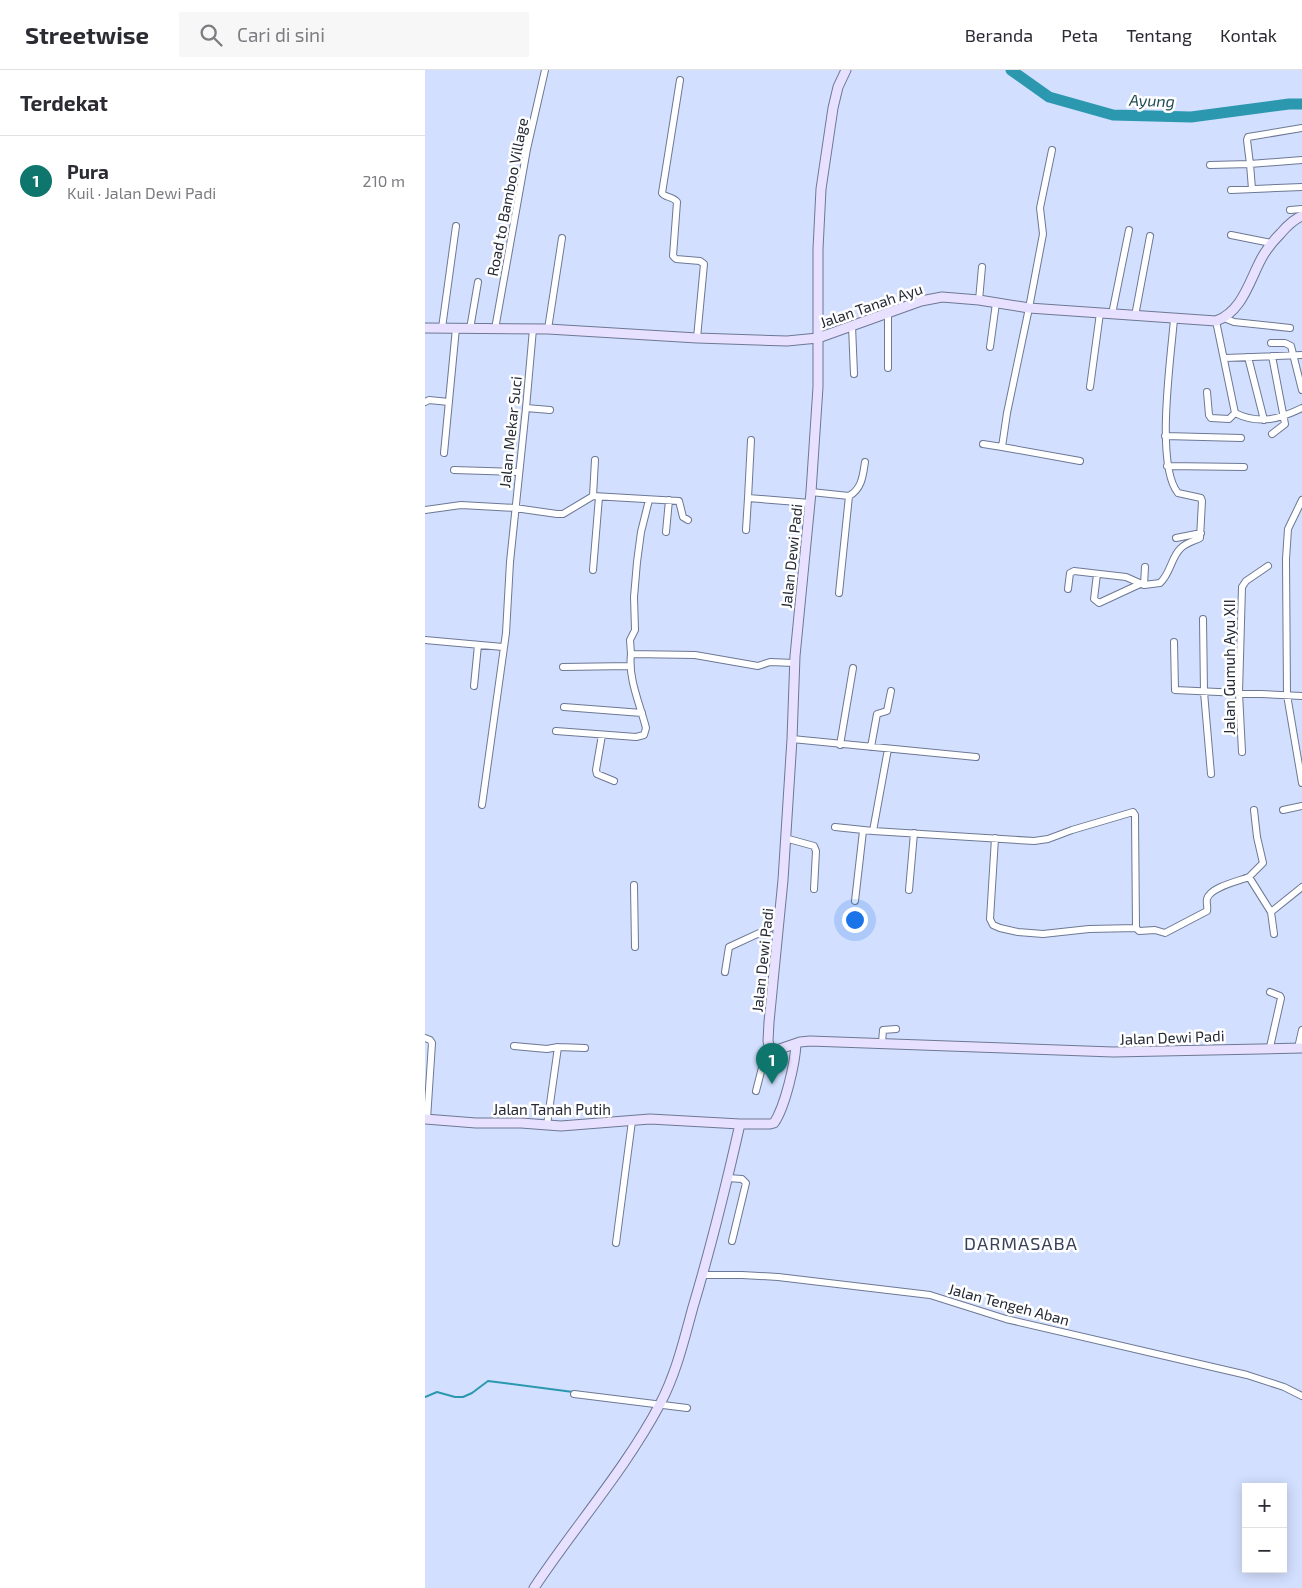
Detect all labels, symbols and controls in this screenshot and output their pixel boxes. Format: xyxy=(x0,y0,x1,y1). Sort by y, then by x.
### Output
search box xyxy=(179,12,529,57)
text: Streetwise xyxy=(25,20,149,49)
icon: search xyxy=(197,21,225,49)
text: Cari di sini xyxy=(237,23,325,46)
text: Beranda xyxy=(965,24,1033,46)
text: Peta xyxy=(1061,24,1098,46)
text: Tentang xyxy=(1126,24,1192,46)
text: Kontak xyxy=(1220,24,1277,46)
text: Terdekat xyxy=(20,90,108,115)
water label: Ayung xyxy=(1128,90,1175,111)
street label: Road to Bamboo Village xyxy=(483,116,531,278)
text: Pura xyxy=(67,160,109,183)
text: 1 xyxy=(33,171,39,190)
text: 210 m xyxy=(362,171,405,190)
text: Kuil · Jalan Dewi Padi xyxy=(67,183,216,202)
street label: Jalan Tanah Ayu xyxy=(817,279,925,331)
street label: Jalan Mekar Suci xyxy=(495,375,525,489)
street label: Jalan Dewi Padi xyxy=(777,503,805,609)
street label: Jalan Gumuh Ayu XII xyxy=(1220,599,1238,735)
street label: Jalan Dewi Padi xyxy=(748,907,776,1013)
your location xyxy=(842,907,868,933)
street label: Jalan Dewi Padi xyxy=(1119,1026,1225,1048)
pin: 1 xyxy=(756,1043,788,1084)
street label: Jalan Tanah Putih xyxy=(493,1100,611,1118)
district label: DARMASABA xyxy=(964,1232,1078,1254)
street label: Jalan Tengeh Aban xyxy=(947,1279,1071,1329)
map controls xyxy=(1242,1483,1287,1573)
button: + xyxy=(1242,1483,1287,1528)
button: − xyxy=(1242,1528,1287,1573)

